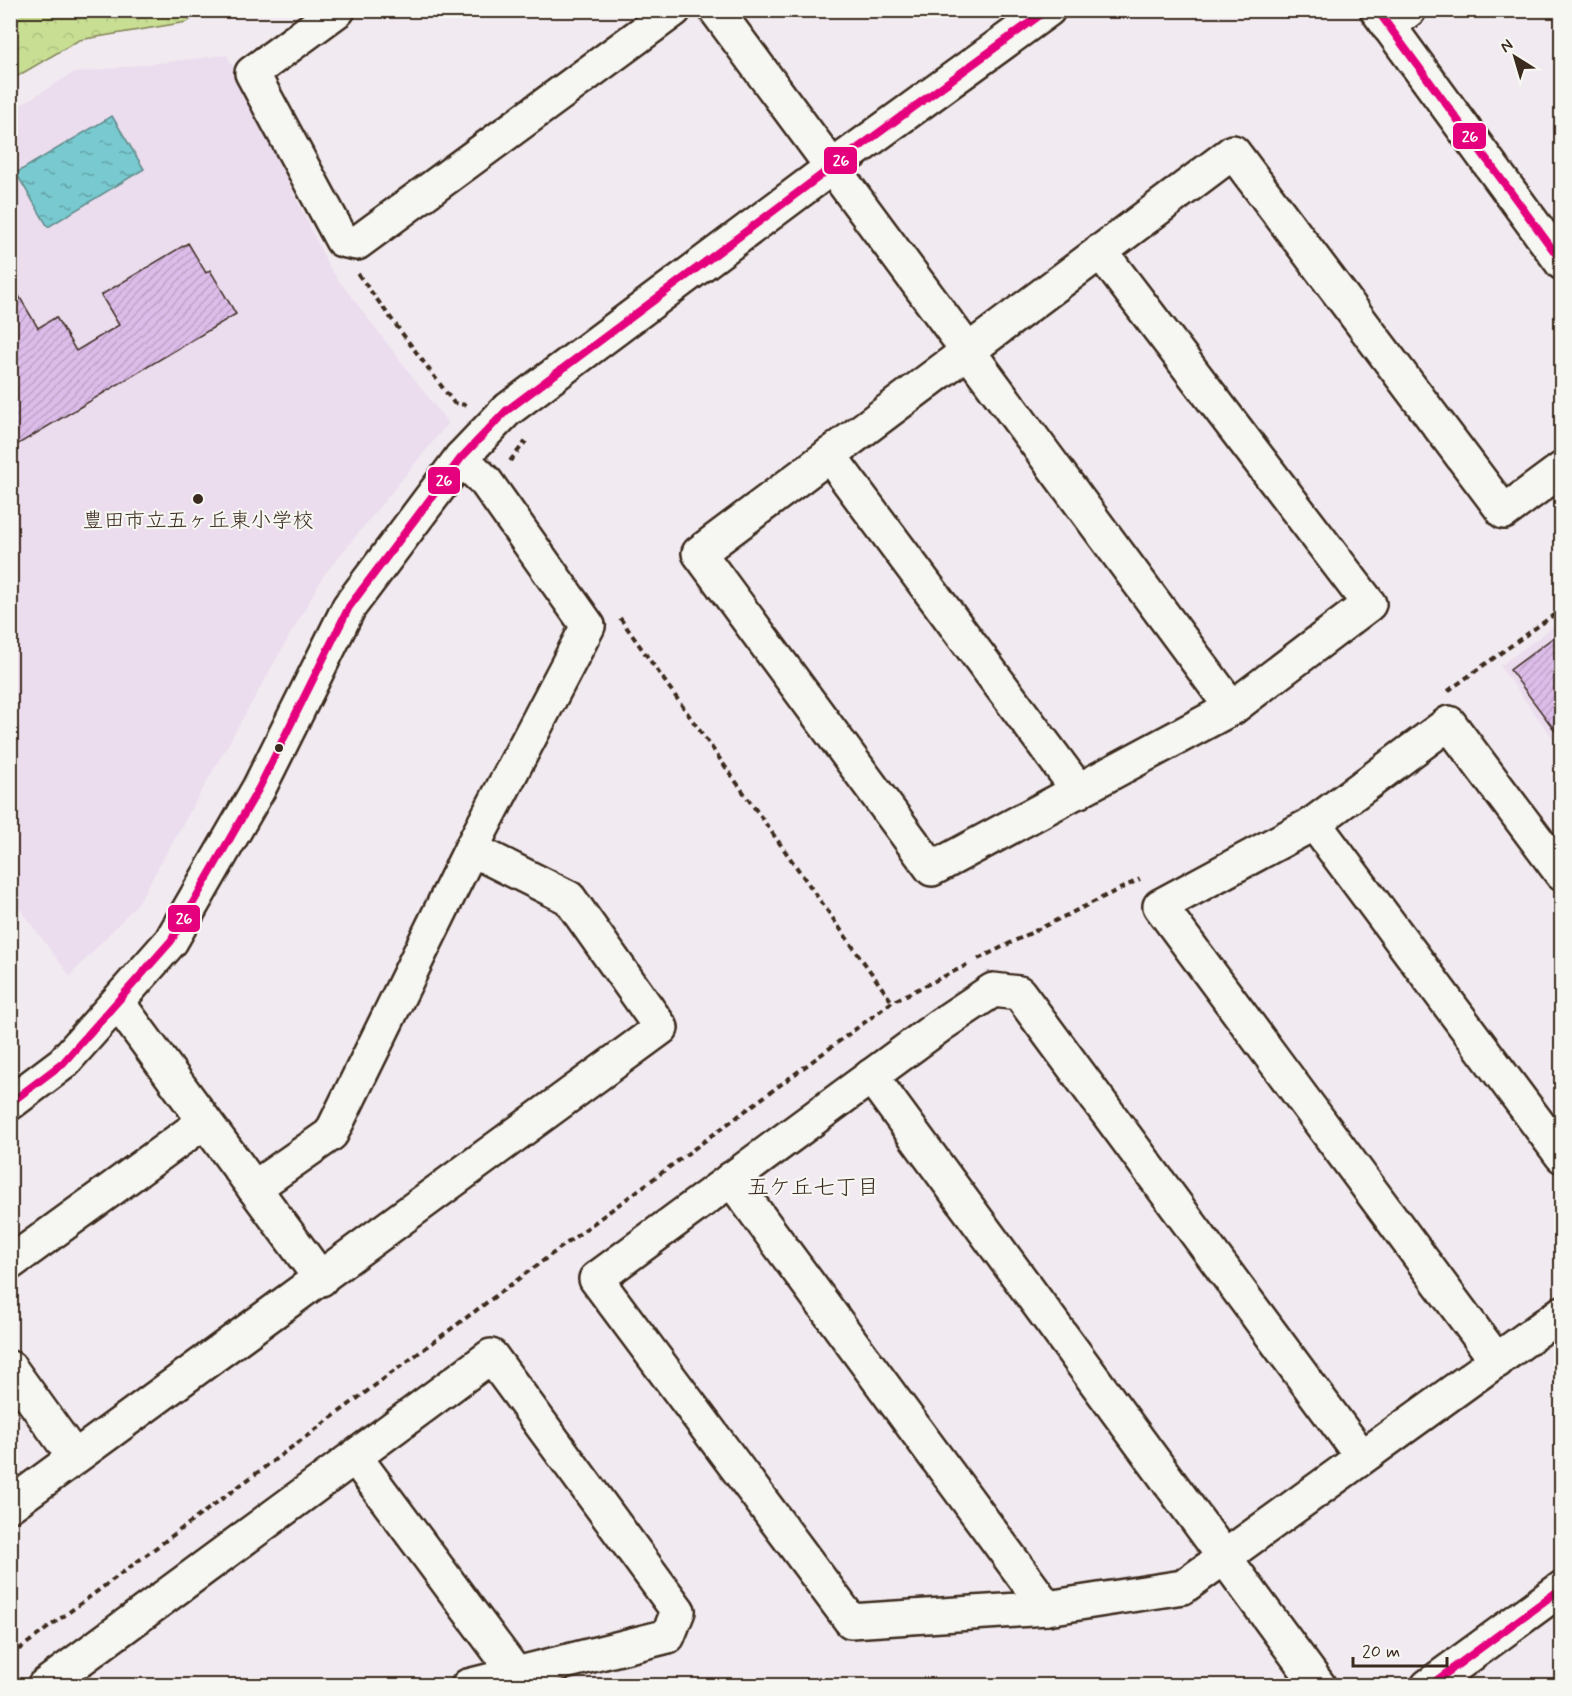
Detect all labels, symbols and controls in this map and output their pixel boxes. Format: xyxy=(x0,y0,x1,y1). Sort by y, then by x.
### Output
north arrow xyxy=(1485,27,1545,87)
text: N xyxy=(1496,35,1517,58)
line badge: 26 xyxy=(1452,122,1487,150)
text: 26 xyxy=(1462,127,1478,148)
line badge: 26 xyxy=(823,146,858,175)
text: 26 xyxy=(833,151,849,172)
line badge: 26 xyxy=(427,466,461,495)
text: 26 xyxy=(436,471,452,492)
marker: 豊田市立五ヶ丘東小学校 xyxy=(191,492,205,506)
place label: 豊田市立五ヶ丘東小学校 xyxy=(83,507,314,535)
unlabelled marker xyxy=(273,742,285,754)
line badge: 26 xyxy=(167,904,201,933)
text: 26 xyxy=(176,909,192,930)
district label: 五ケ丘七丁目 xyxy=(747,1174,879,1202)
scale bar xyxy=(1353,1630,1448,1668)
text: 20 m xyxy=(1362,1640,1400,1664)

